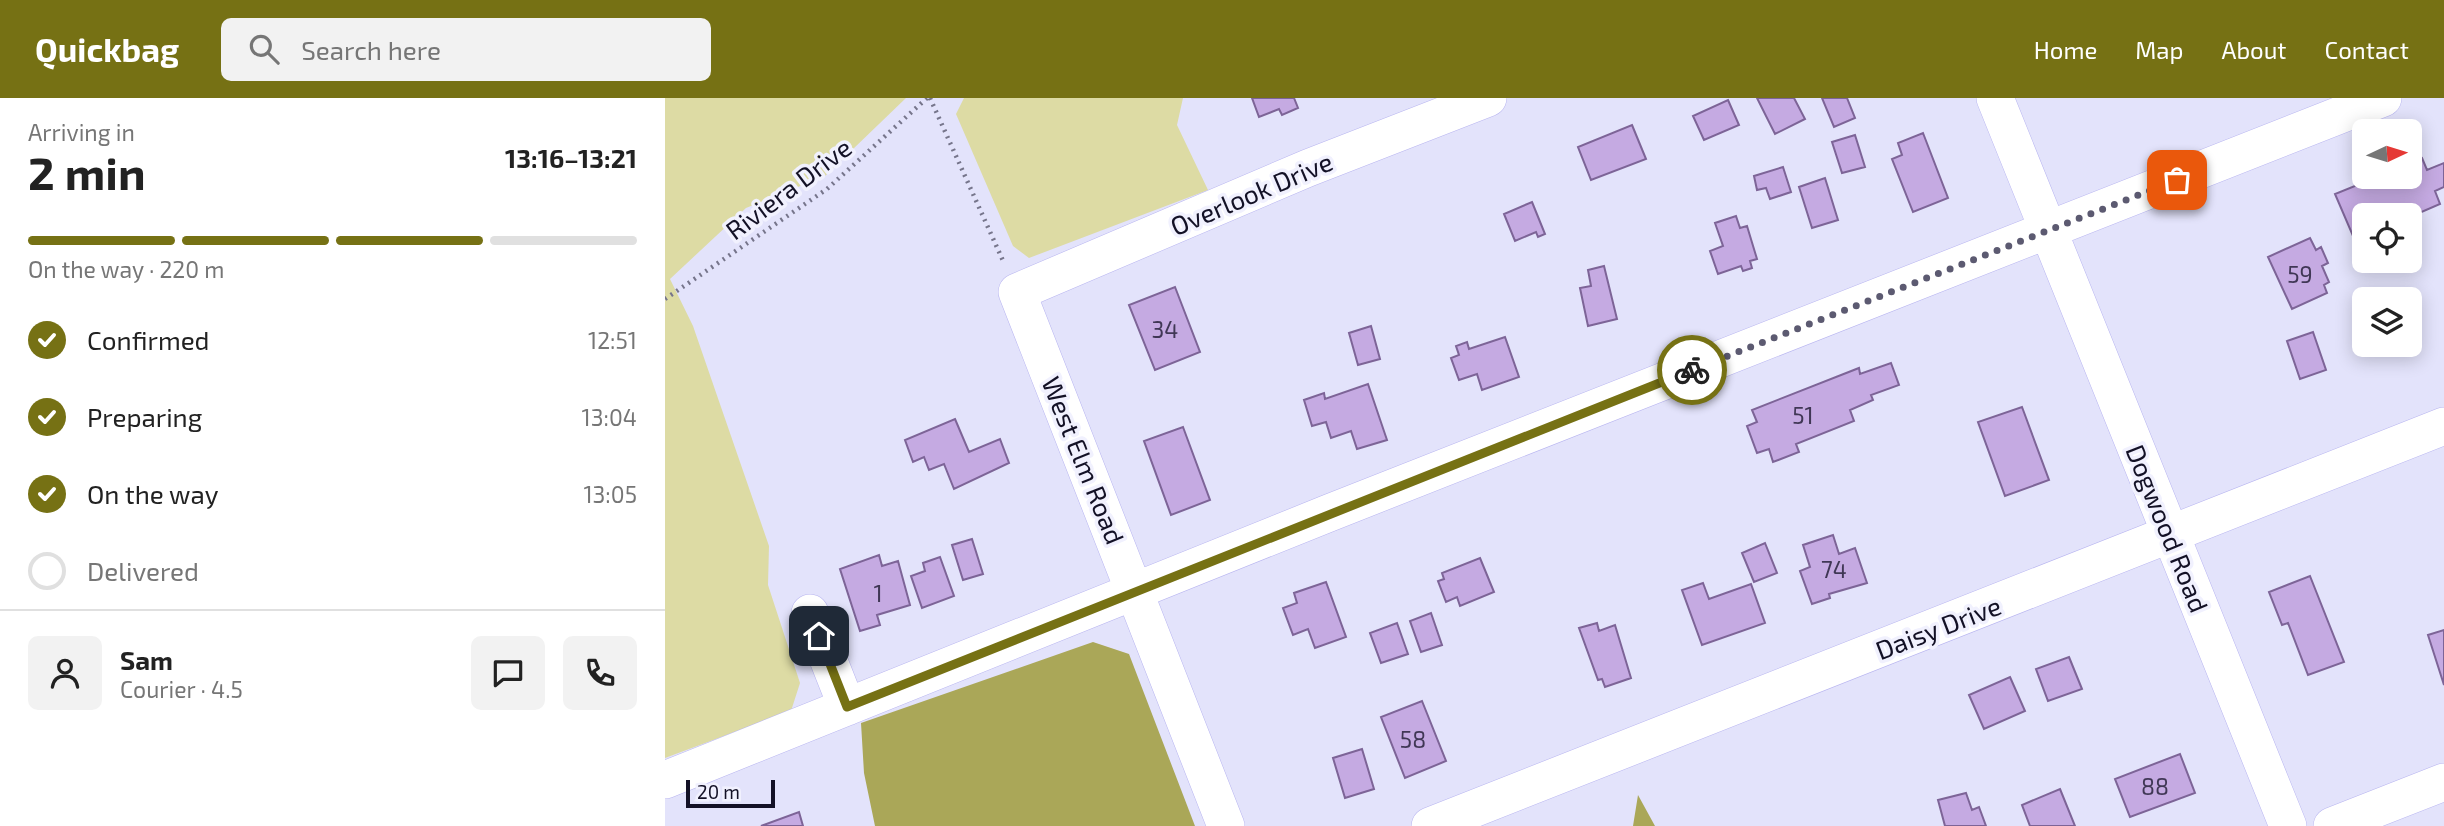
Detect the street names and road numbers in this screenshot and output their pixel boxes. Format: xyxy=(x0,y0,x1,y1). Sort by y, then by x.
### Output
street label: Riviera Drive xyxy=(719,131,857,245)
street label: Overlook Drive xyxy=(1165,145,1337,241)
street label: West Elm Road xyxy=(1036,372,1132,548)
street label: Dogwood Road xyxy=(2120,440,2216,616)
street label: Daisy Drive xyxy=(1871,589,2005,665)

